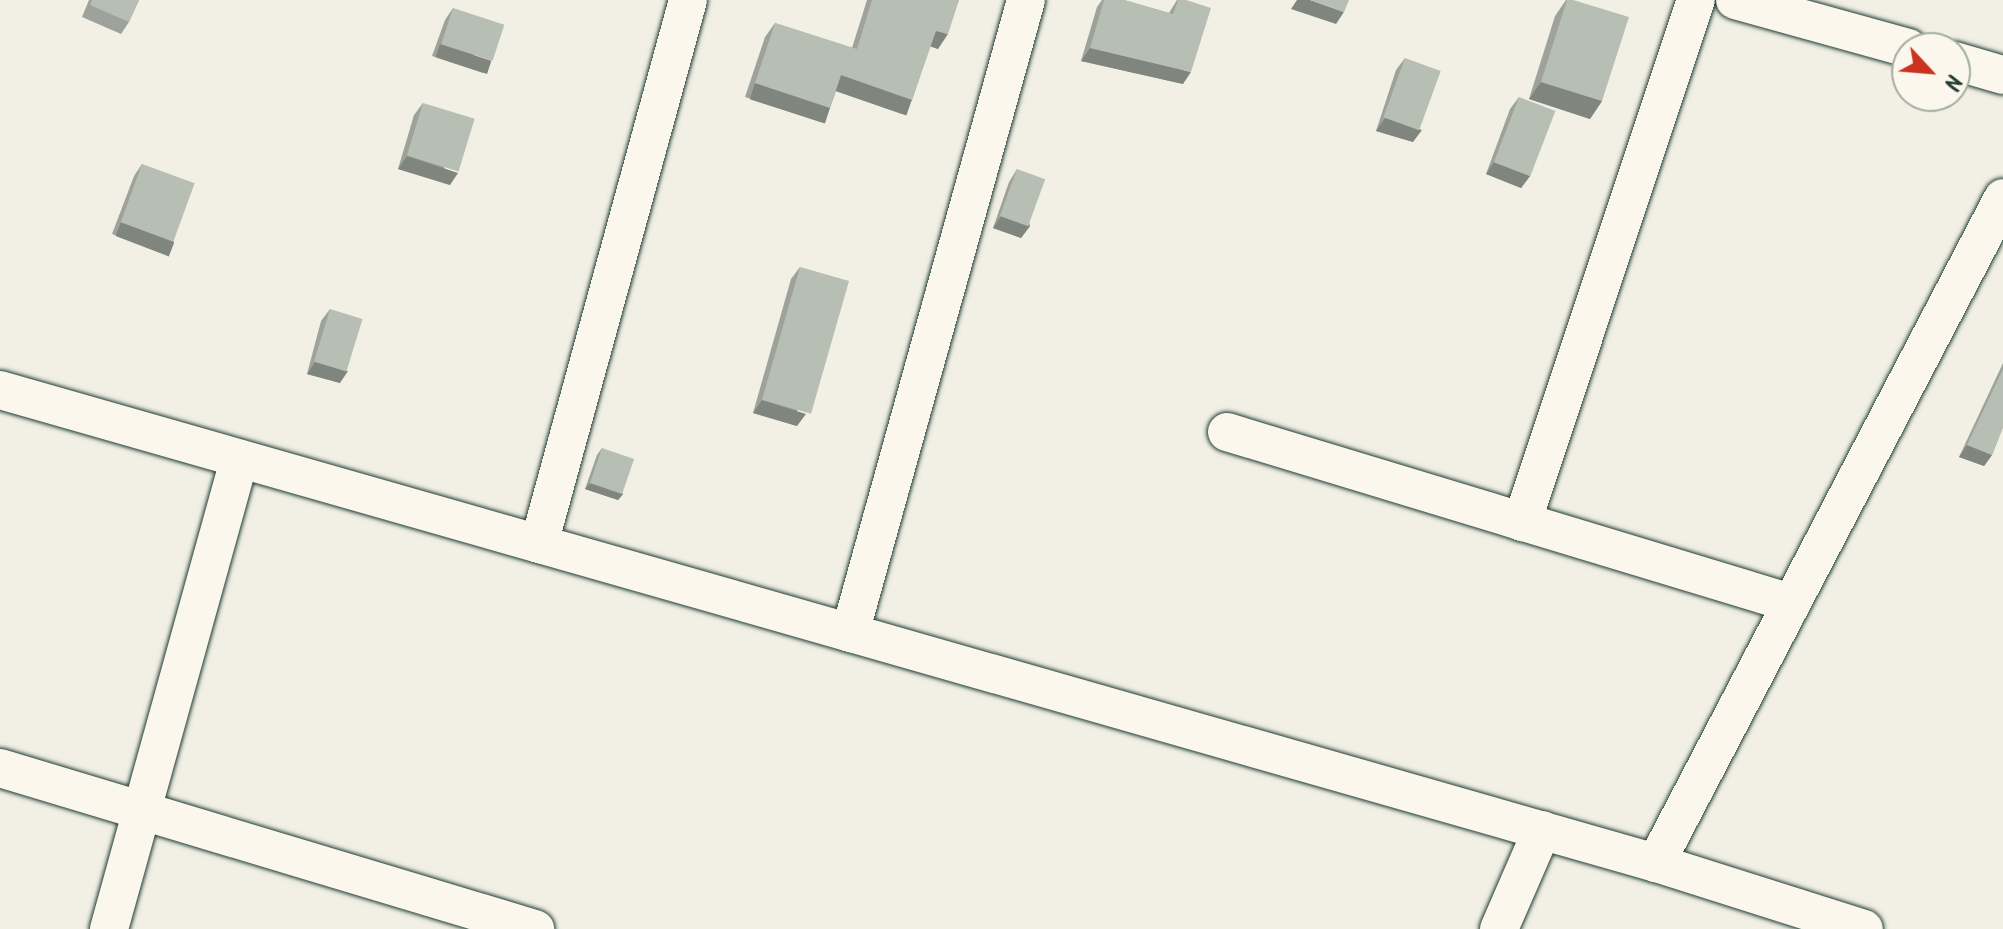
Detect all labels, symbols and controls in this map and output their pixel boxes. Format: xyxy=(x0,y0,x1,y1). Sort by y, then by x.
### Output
north arrow xyxy=(1891,32,1971,112)
text: N xyxy=(1932,68,1970,96)

